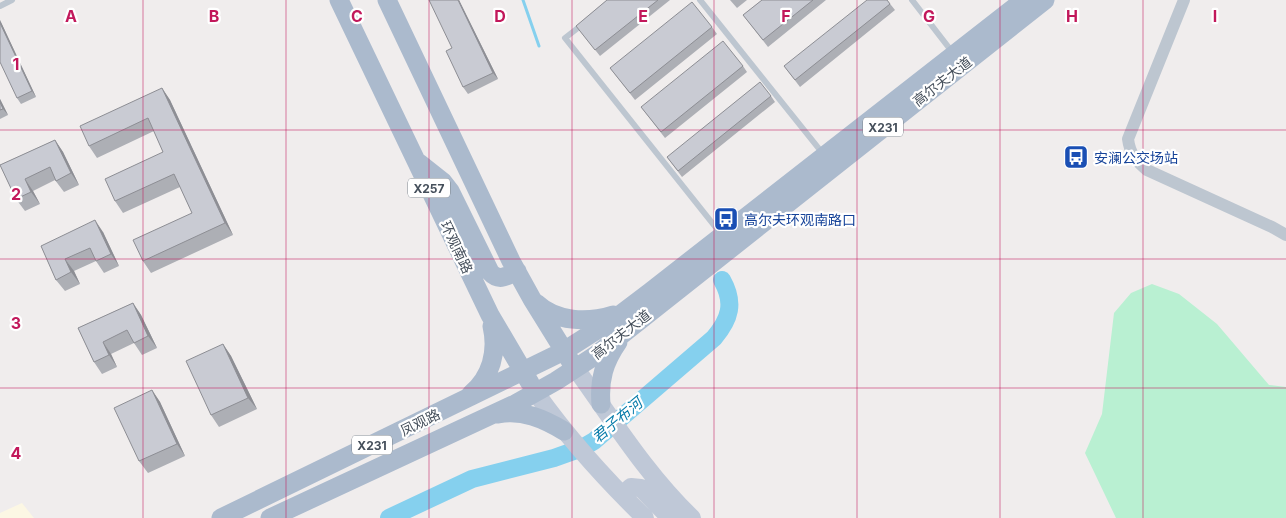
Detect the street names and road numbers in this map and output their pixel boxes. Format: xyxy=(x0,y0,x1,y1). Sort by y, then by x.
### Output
street label: 高尔夫大道 xyxy=(909,53,975,109)
road number: X231 xyxy=(863,118,903,136)
road number: X257 xyxy=(408,178,450,198)
street label: 环观南路 xyxy=(437,218,477,276)
street label: 高尔夫大道 xyxy=(588,306,654,362)
street label: 凤观路 xyxy=(397,405,443,439)
road number: X231 xyxy=(352,436,392,454)

